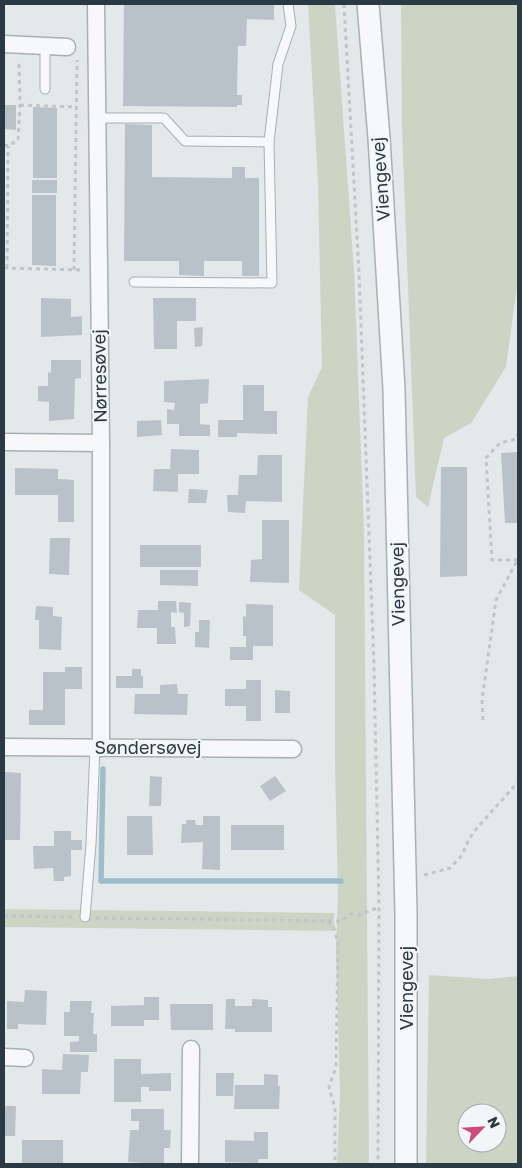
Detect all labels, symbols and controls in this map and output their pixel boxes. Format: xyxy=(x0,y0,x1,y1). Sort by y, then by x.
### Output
street label: Viengevej xyxy=(366,136,394,222)
street label: Nørresøvej xyxy=(87,329,111,423)
street label: Viengevej xyxy=(385,542,409,626)
street label: Søndersøvej xyxy=(94,736,202,758)
street label: Viengevej xyxy=(395,946,417,1030)
north arrow xyxy=(457,1103,507,1153)
text: N xyxy=(484,1114,504,1131)

